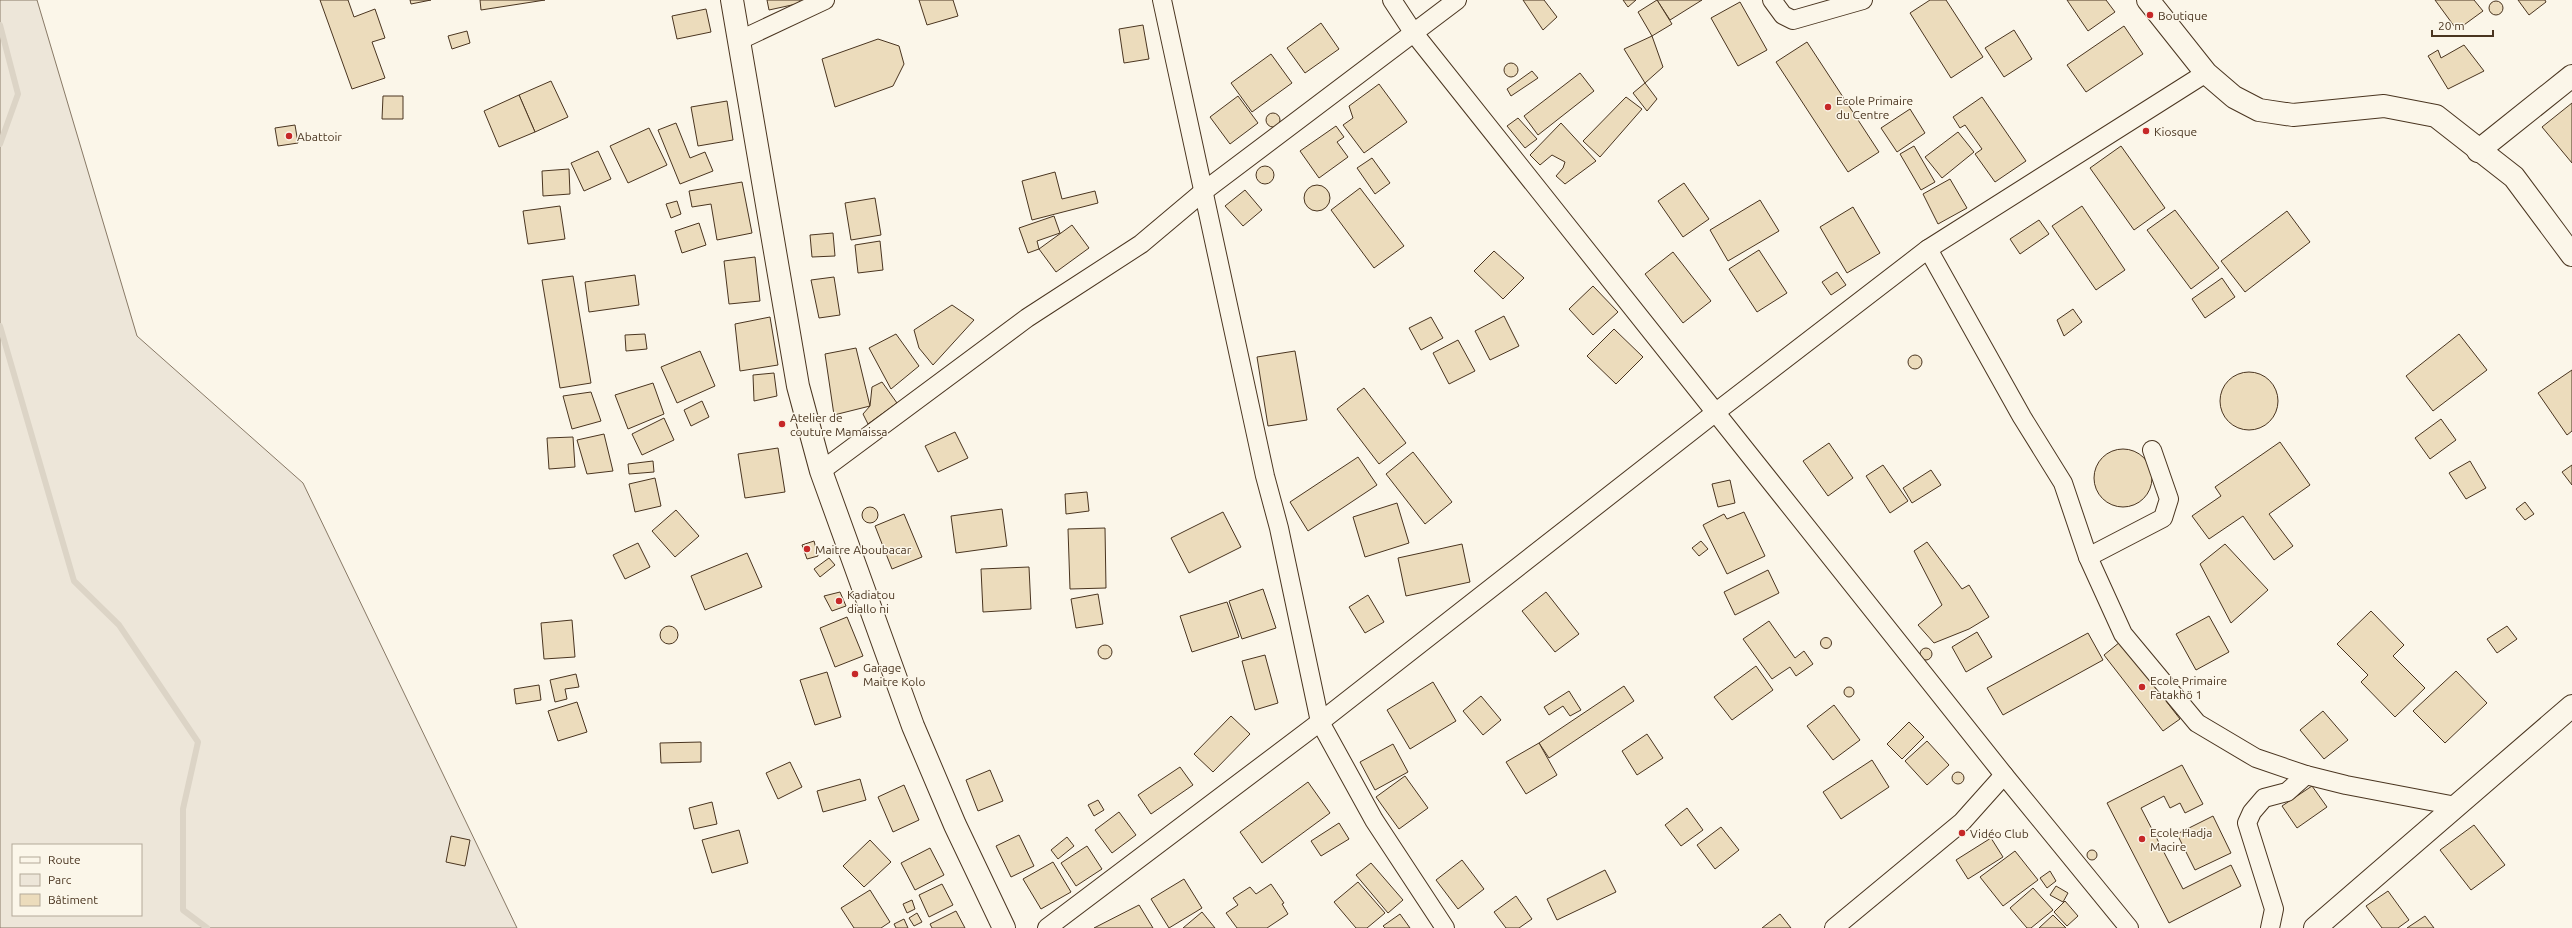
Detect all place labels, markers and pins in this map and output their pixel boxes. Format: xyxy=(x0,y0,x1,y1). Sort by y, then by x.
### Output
place label: Boutique xyxy=(2158,9,2208,22)
marker: Boutique xyxy=(2145,10,2155,20)
place label: Ecole Primaire du Centre xyxy=(1836,94,1913,121)
marker: Ecole Primaire du Centre xyxy=(1823,102,1833,112)
place label: Kiosque xyxy=(2154,125,2197,138)
marker: Kiosque xyxy=(2141,126,2151,136)
place label: Abattoir xyxy=(297,130,342,143)
marker: Abattoir xyxy=(284,131,294,141)
place label: Atelier de couture Mamaissa xyxy=(790,411,888,438)
marker: Atelier de couture Mamaissa xyxy=(777,419,787,429)
place label: Maitre Aboubacar xyxy=(815,543,912,556)
marker: Maitre Aboubacar xyxy=(802,544,812,554)
place label: Kadiatou diallo ni xyxy=(847,588,895,615)
marker: Kadiatou diallo ni xyxy=(834,596,844,606)
place label: Garage Maitre Kolo xyxy=(863,661,925,688)
marker: Garage Maitre Kolo xyxy=(850,669,860,679)
place label: Ecole Primaire Fatakhö 1 xyxy=(2150,674,2227,701)
marker: Ecole Primaire Fatakhö 1 xyxy=(2137,682,2147,692)
place label: Ecole Hadja Macire xyxy=(2150,826,2212,853)
place label: Vidéo Club xyxy=(1970,827,2029,840)
marker: Vidéo Club xyxy=(1957,828,1967,838)
marker: Ecole Hadja Macire xyxy=(2137,834,2147,844)

